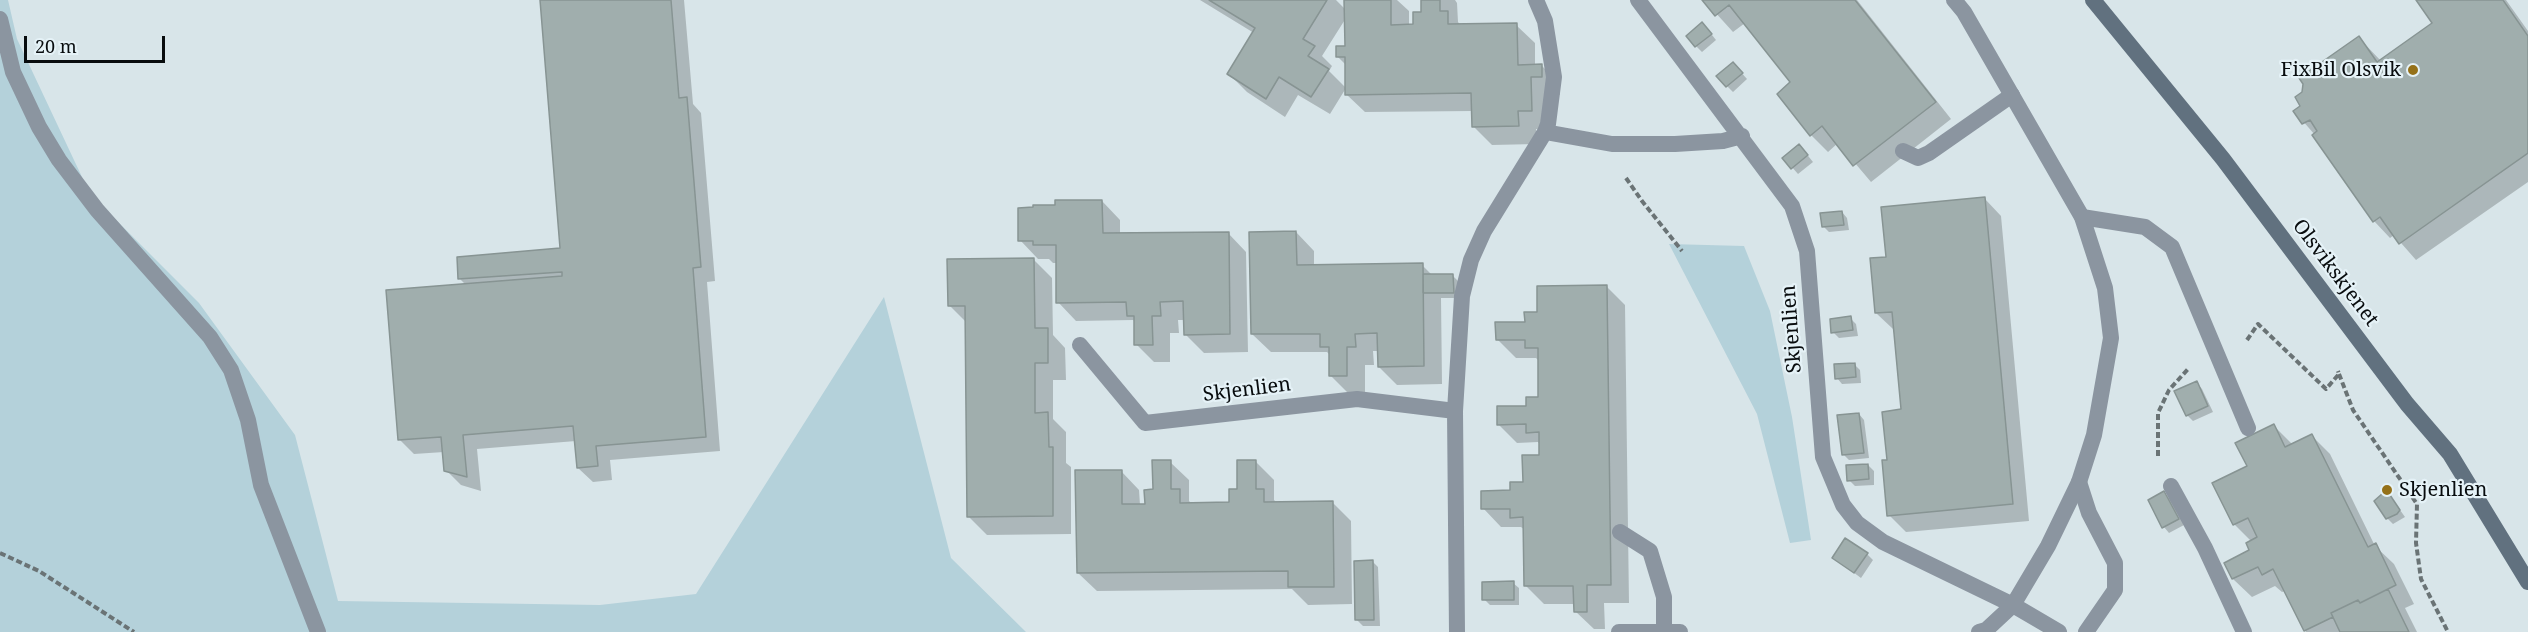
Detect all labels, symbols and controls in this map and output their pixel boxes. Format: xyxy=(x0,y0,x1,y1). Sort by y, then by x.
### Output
scale bar xyxy=(27,24,168,62)
text: 20 m xyxy=(35,34,77,58)
place label: FixBil Olsvik xyxy=(2281,58,2401,82)
marker: FixBil Olsvik xyxy=(2406,63,2420,77)
street label: Olsvikskjenet xyxy=(2287,215,2383,331)
street label: Skjenlien xyxy=(1777,284,1807,374)
street label: Skjenlien xyxy=(1202,373,1292,407)
place label: Skjenlien xyxy=(2399,478,2487,502)
marker: Skjenlien xyxy=(2380,483,2394,497)

